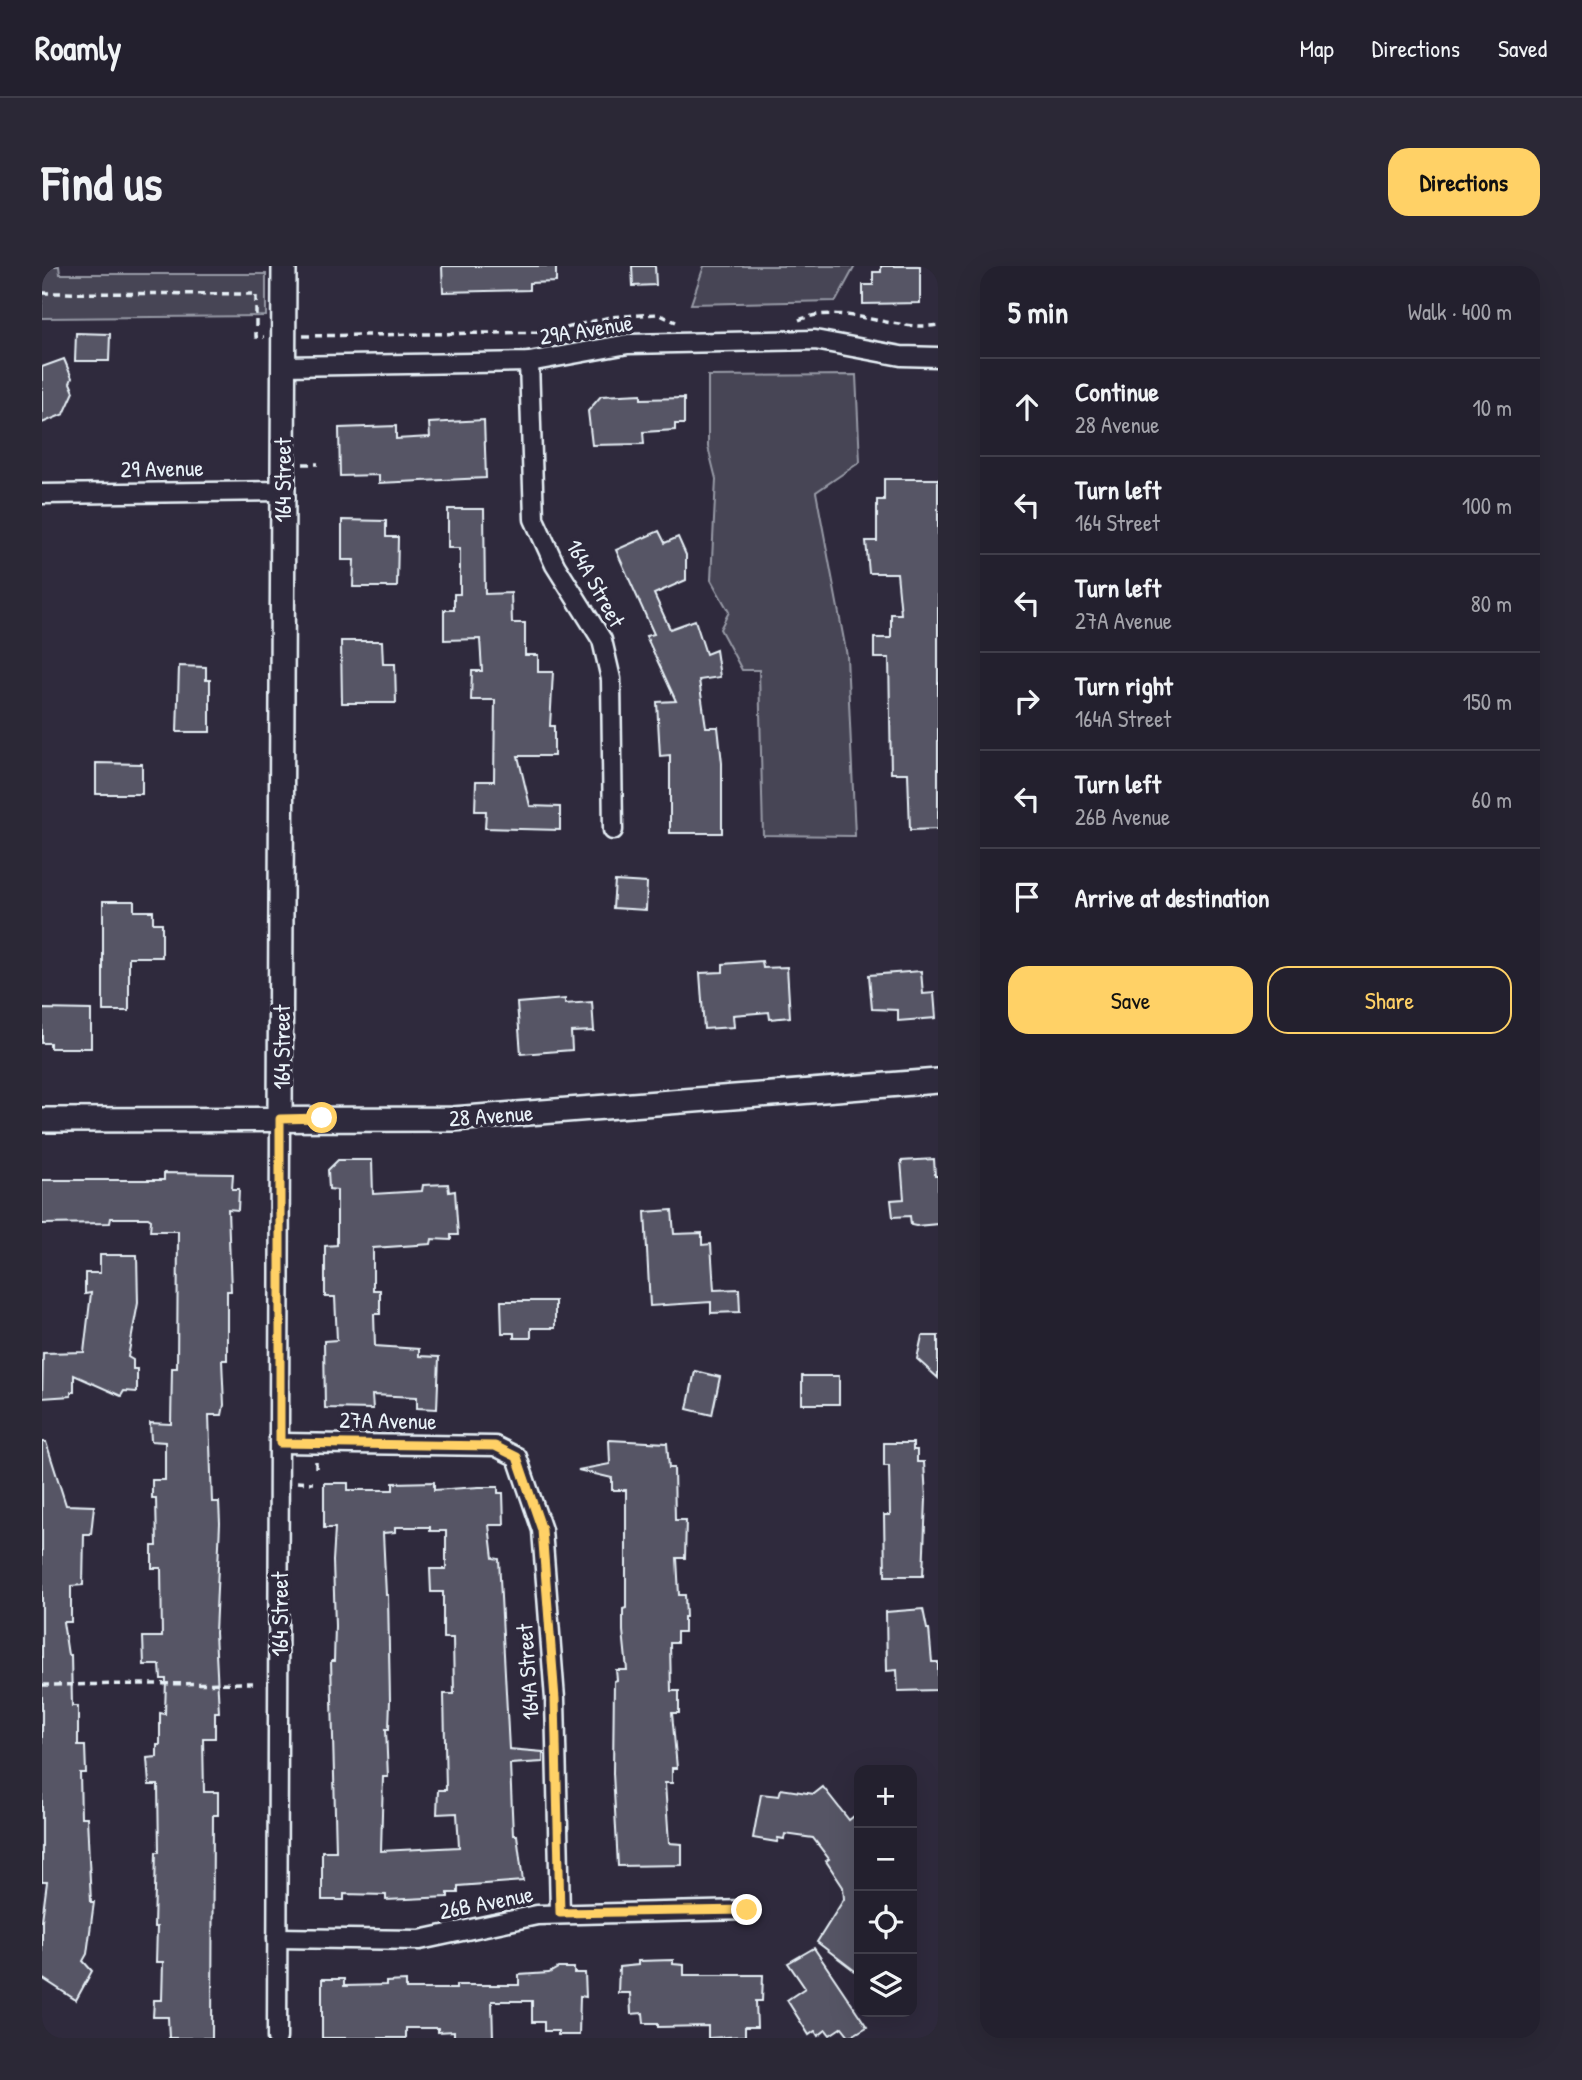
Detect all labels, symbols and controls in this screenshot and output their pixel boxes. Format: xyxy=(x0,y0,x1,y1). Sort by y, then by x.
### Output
text: Roamly xyxy=(35,26,121,70)
text: Map xyxy=(1300,32,1334,64)
text: Directions xyxy=(1372,32,1460,64)
text: Saved xyxy=(1498,32,1547,64)
button: Directions xyxy=(1388,148,1540,216)
text: Find us xyxy=(42,149,162,215)
text: 5 min xyxy=(1008,292,1068,332)
text: Walk · 400 m xyxy=(1408,296,1512,327)
street label: 29A Avenue xyxy=(537,306,635,352)
text: Continue xyxy=(1075,374,1159,409)
icon: ahead xyxy=(1008,388,1046,426)
text: 10 m xyxy=(1472,392,1512,423)
text: 28 Avenue xyxy=(1075,409,1159,440)
street label: 164 Street xyxy=(267,436,298,523)
street label: 29 Avenue xyxy=(120,452,204,484)
text: Turn left xyxy=(1075,472,1161,507)
icon: left xyxy=(1008,486,1046,524)
text: 100 m xyxy=(1462,490,1512,521)
text: 164 Street xyxy=(1075,507,1160,538)
street label: 164A Street xyxy=(559,533,633,634)
text: Turn left xyxy=(1075,570,1161,605)
icon: left xyxy=(1008,584,1046,622)
text: 80 m xyxy=(1471,588,1512,619)
text: 27A Avenue xyxy=(1075,605,1172,636)
text: Turn right xyxy=(1075,668,1173,703)
icon: right xyxy=(1008,682,1046,720)
text: 150 m xyxy=(1463,686,1512,717)
text: 164A Street xyxy=(1075,703,1171,734)
text: Turn left xyxy=(1075,766,1161,801)
icon: left xyxy=(1008,780,1046,818)
text: 60 m xyxy=(1472,784,1512,815)
text: 26B Avenue xyxy=(1075,801,1170,832)
icon: arrive xyxy=(1008,878,1046,916)
text: Arrive at destination xyxy=(1075,880,1270,915)
button: Save xyxy=(1008,966,1253,1034)
button: Share xyxy=(1267,966,1512,1034)
street label: 164 Street xyxy=(266,1003,297,1090)
street label: 28 Avenue xyxy=(448,1097,534,1133)
route start xyxy=(306,1102,337,1133)
street label: 27A Avenue xyxy=(339,1404,437,1436)
street label: 164 Street xyxy=(264,1570,295,1657)
street label: 164A Street xyxy=(508,1622,546,1721)
map controls xyxy=(854,1765,917,2017)
button: + xyxy=(854,1765,917,1828)
button: − xyxy=(854,1828,917,1891)
street label: 26B Avenue xyxy=(436,1878,536,1926)
button: locate xyxy=(854,1891,917,1954)
route end xyxy=(731,1894,762,1925)
button: layers xyxy=(854,1954,917,2017)

